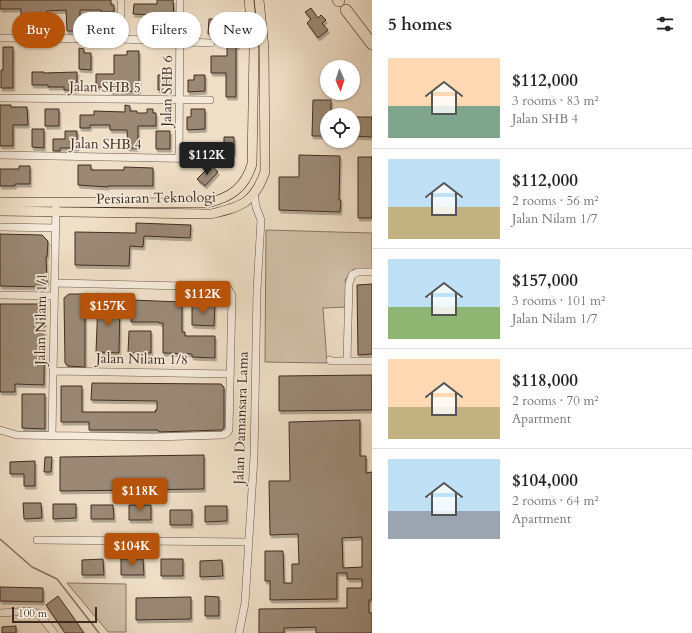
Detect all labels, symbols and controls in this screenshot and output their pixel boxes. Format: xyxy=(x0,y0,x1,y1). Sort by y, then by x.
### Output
chip: Buy xyxy=(12,12,65,48)
chip: Rent xyxy=(73,12,129,48)
chip: Filters xyxy=(137,12,201,48)
chip: New xyxy=(209,12,267,48)
text: 5 homes xyxy=(388,13,452,36)
icon: filters xyxy=(654,13,676,35)
street label: Jalan SHB 6 xyxy=(157,55,177,129)
north arrow xyxy=(320,60,360,100)
map controls xyxy=(320,60,360,148)
text: $112,000 xyxy=(512,69,578,92)
icon: home xyxy=(420,74,468,122)
street label: Jalan SHB 5 xyxy=(67,77,141,97)
text: 3 rooms · 83 m² xyxy=(512,92,599,110)
button: locate xyxy=(320,108,360,148)
text: Jalan SHB 4 xyxy=(512,110,578,128)
street label: Jalan SHB 4 xyxy=(68,134,142,154)
pin: $112K xyxy=(179,142,235,176)
text: $112K xyxy=(188,146,226,164)
text: $112,000 xyxy=(512,169,578,192)
icon: home xyxy=(420,175,468,223)
street label: Persiaran Teknologi xyxy=(96,187,216,209)
text: 2 rooms · 56 m² xyxy=(512,192,599,210)
text: Jalan Nilam 1/7 xyxy=(512,210,598,228)
text: $157,000 xyxy=(512,269,578,292)
street label: Jalan Nilam 1/1 xyxy=(31,273,51,367)
icon: home xyxy=(420,275,468,323)
pin: $112K xyxy=(175,281,231,315)
text: $112K xyxy=(184,285,222,303)
text: 3 rooms · 101 m² xyxy=(512,292,605,310)
pin: $157K xyxy=(80,293,136,327)
text: $157K xyxy=(89,297,127,315)
text: Jalan Nilam 1/7 xyxy=(512,310,598,328)
street label: Jalan Nilam 1/8 xyxy=(94,349,188,369)
street label: Jalan Damansara Lama xyxy=(229,351,253,487)
text: $118,000 xyxy=(512,369,578,392)
icon: home xyxy=(420,375,468,423)
text: 2 rooms · 70 m² xyxy=(512,392,599,410)
text: Apartment xyxy=(512,410,571,428)
text: $104,000 xyxy=(512,469,578,492)
icon: home xyxy=(420,475,468,523)
pin: $118K xyxy=(112,478,168,512)
text: $118K xyxy=(121,482,159,500)
text: 2 rooms · 64 m² xyxy=(512,492,599,510)
text: Apartment xyxy=(512,510,571,528)
pin: $104K xyxy=(104,533,160,567)
text: $104K xyxy=(113,537,151,555)
scale bar xyxy=(12,605,97,624)
text: 100 m xyxy=(18,606,47,621)

